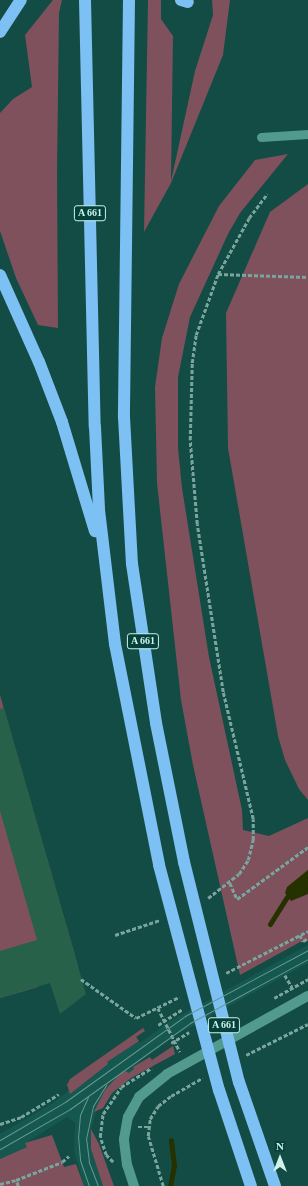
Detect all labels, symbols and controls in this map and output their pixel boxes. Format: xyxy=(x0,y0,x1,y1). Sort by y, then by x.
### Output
road number: A 661 xyxy=(73,205,107,221)
road number: A 661 xyxy=(126,633,160,649)
road number: A 661 xyxy=(207,1017,241,1033)
north arrow xyxy=(260,1138,300,1178)
text: N xyxy=(276,1140,284,1152)

